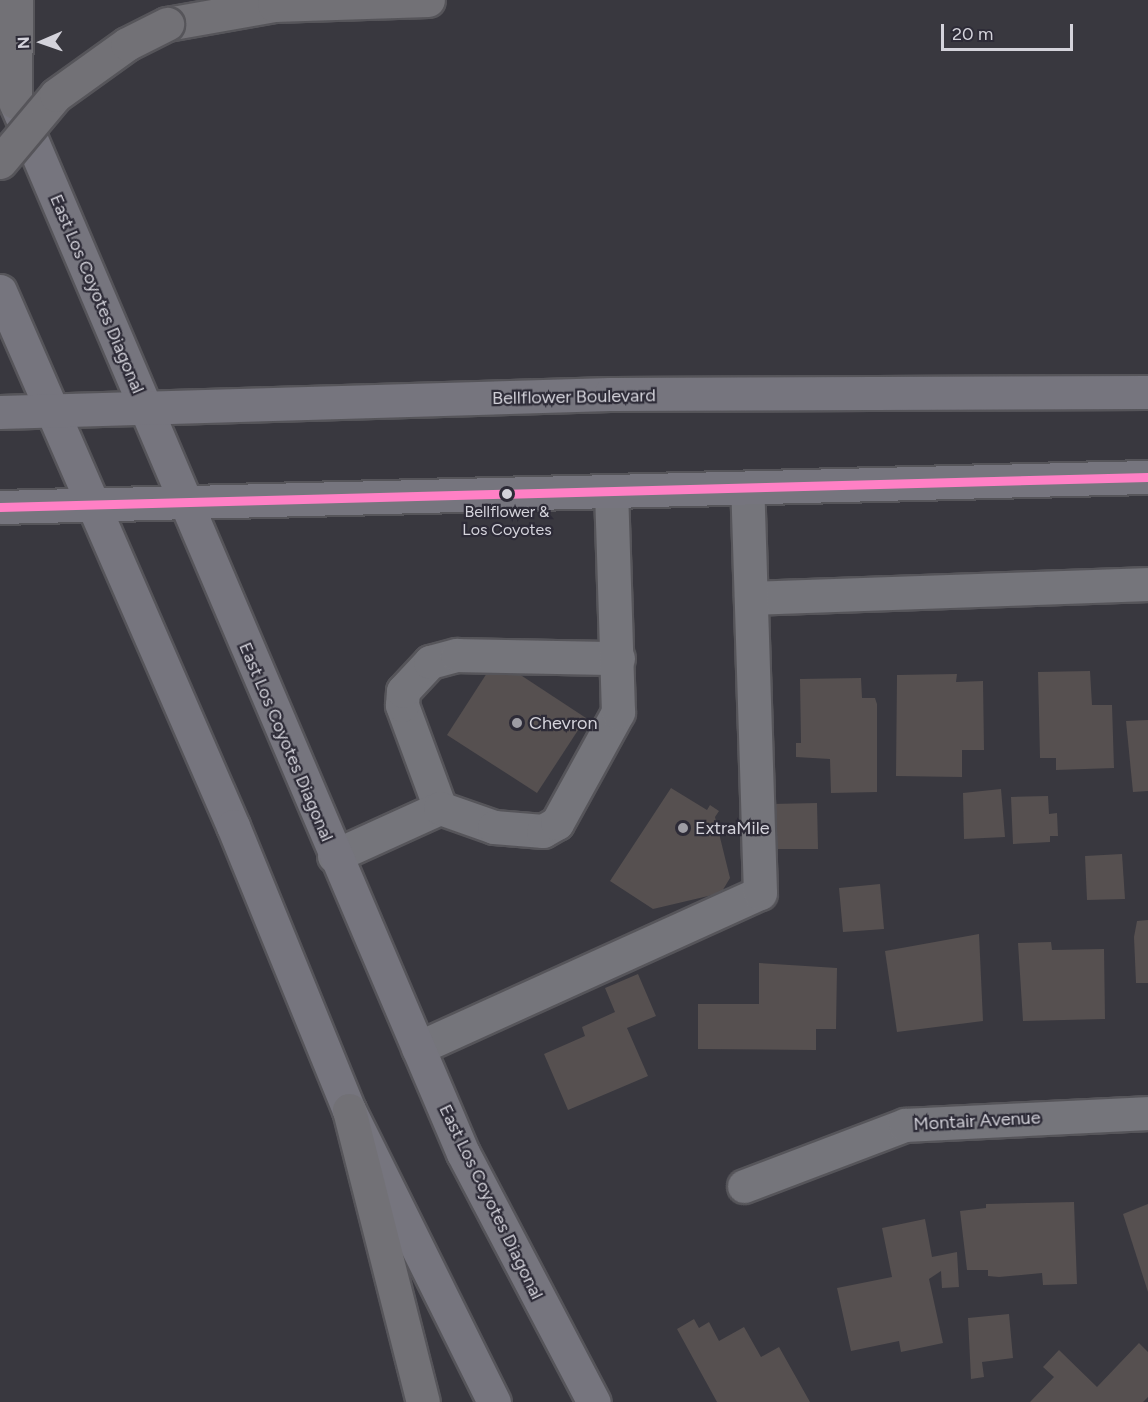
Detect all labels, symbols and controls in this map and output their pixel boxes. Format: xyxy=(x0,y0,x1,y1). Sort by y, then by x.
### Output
north arrow xyxy=(12,12,72,72)
scale bar xyxy=(944,12,1076,50)
text: 20 m xyxy=(952,23,993,45)
text: N xyxy=(14,36,33,49)
street label: East Los Coyotes Diagonal xyxy=(45,191,149,397)
street label: Bellflower Boulevard xyxy=(492,385,656,409)
marker: Bellflower & Los Coyotes xyxy=(501,488,513,500)
place label: Bellflower & Los Coyotes xyxy=(462,502,552,540)
street label: East Los Coyotes Diagonal xyxy=(234,639,338,845)
place label: Chevron xyxy=(529,712,598,734)
marker: Chevron xyxy=(510,716,524,730)
place label: ExtraMile xyxy=(695,817,769,839)
marker: ExtraMile xyxy=(676,821,690,835)
street label: East Los Coyotes Diagonal xyxy=(434,1101,548,1303)
street label: Montair Avenue xyxy=(913,1107,1041,1135)

